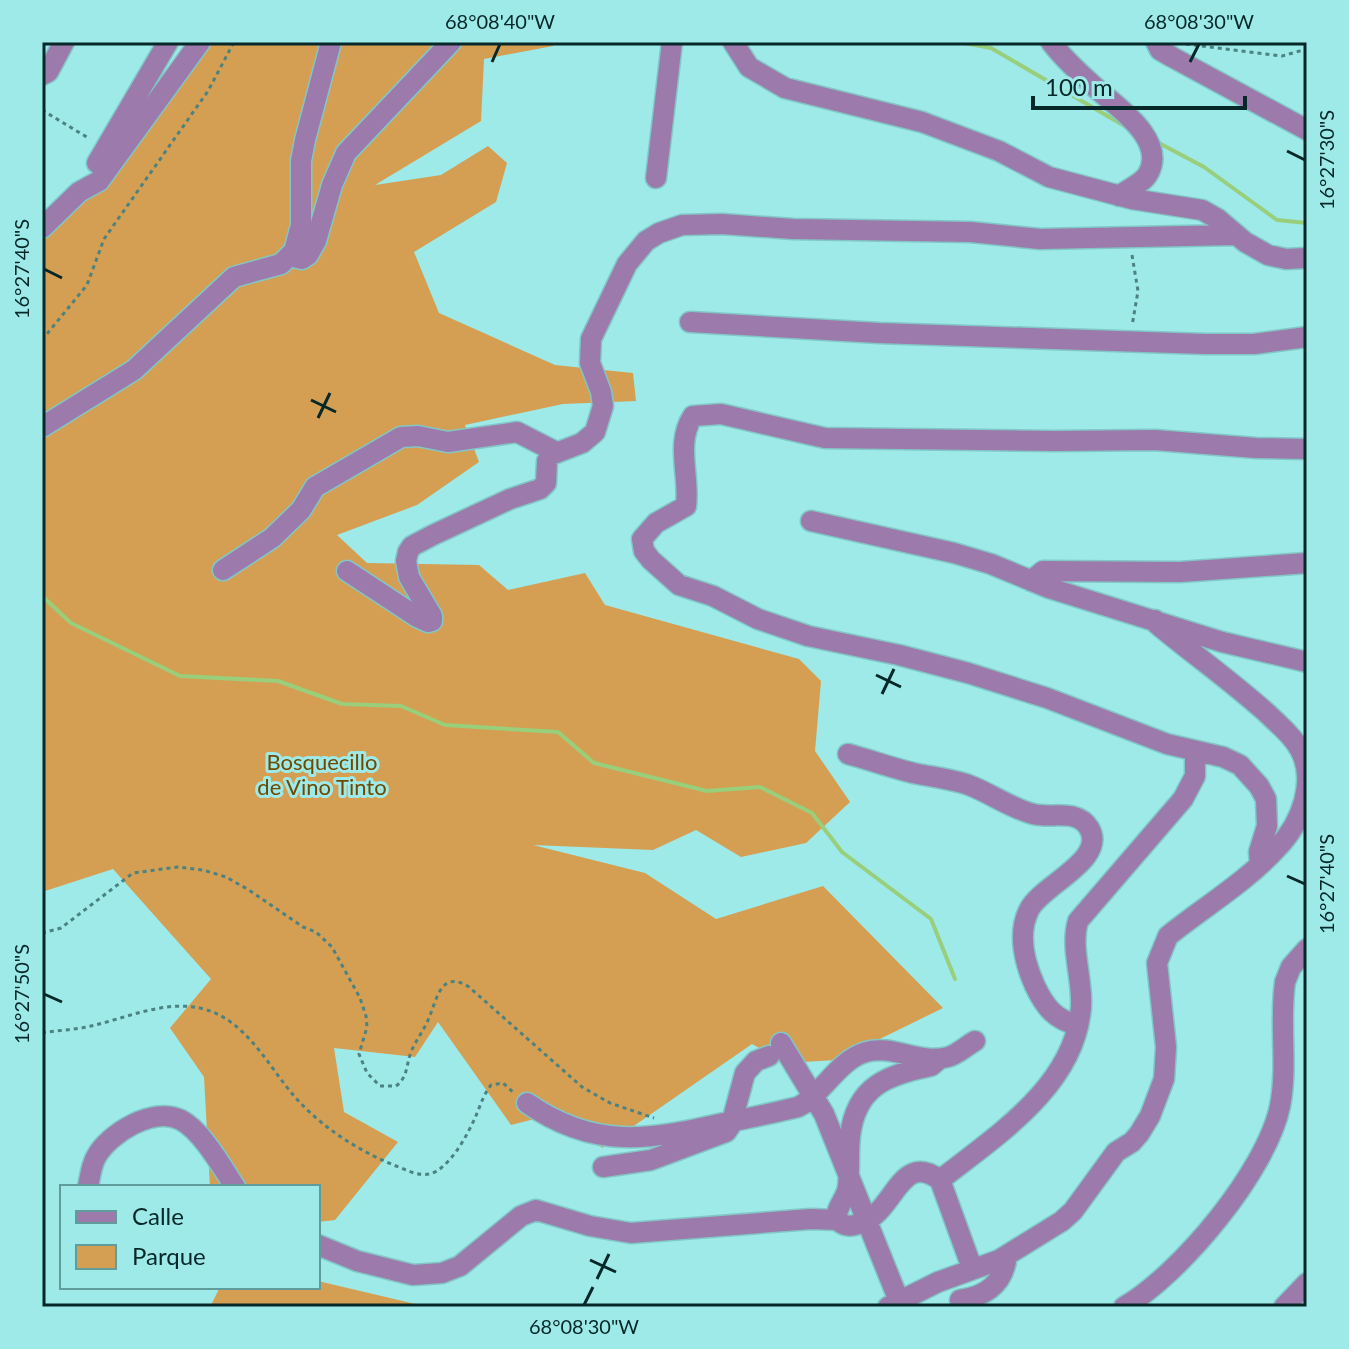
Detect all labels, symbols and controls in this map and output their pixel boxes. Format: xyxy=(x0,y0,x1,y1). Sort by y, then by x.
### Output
text: 68°08'40"W xyxy=(445,9,555,33)
text: 68°08'30"W xyxy=(1144,9,1254,33)
scale bar xyxy=(1033,60,1245,110)
text: 100 m xyxy=(1045,72,1113,101)
text: 16°27'30"S xyxy=(1314,110,1338,210)
text: 16°27'40"S xyxy=(9,219,33,319)
park label: Bosquecillo de Vino Tinto xyxy=(257,748,387,800)
text: 16°27'40"S xyxy=(1314,834,1338,934)
text: 16°27'50"S xyxy=(9,944,33,1044)
legend xyxy=(60,1185,320,1289)
text: Calle xyxy=(132,1201,184,1230)
text: Parque xyxy=(132,1241,206,1270)
text: 68°08'30"W xyxy=(529,1314,639,1338)

